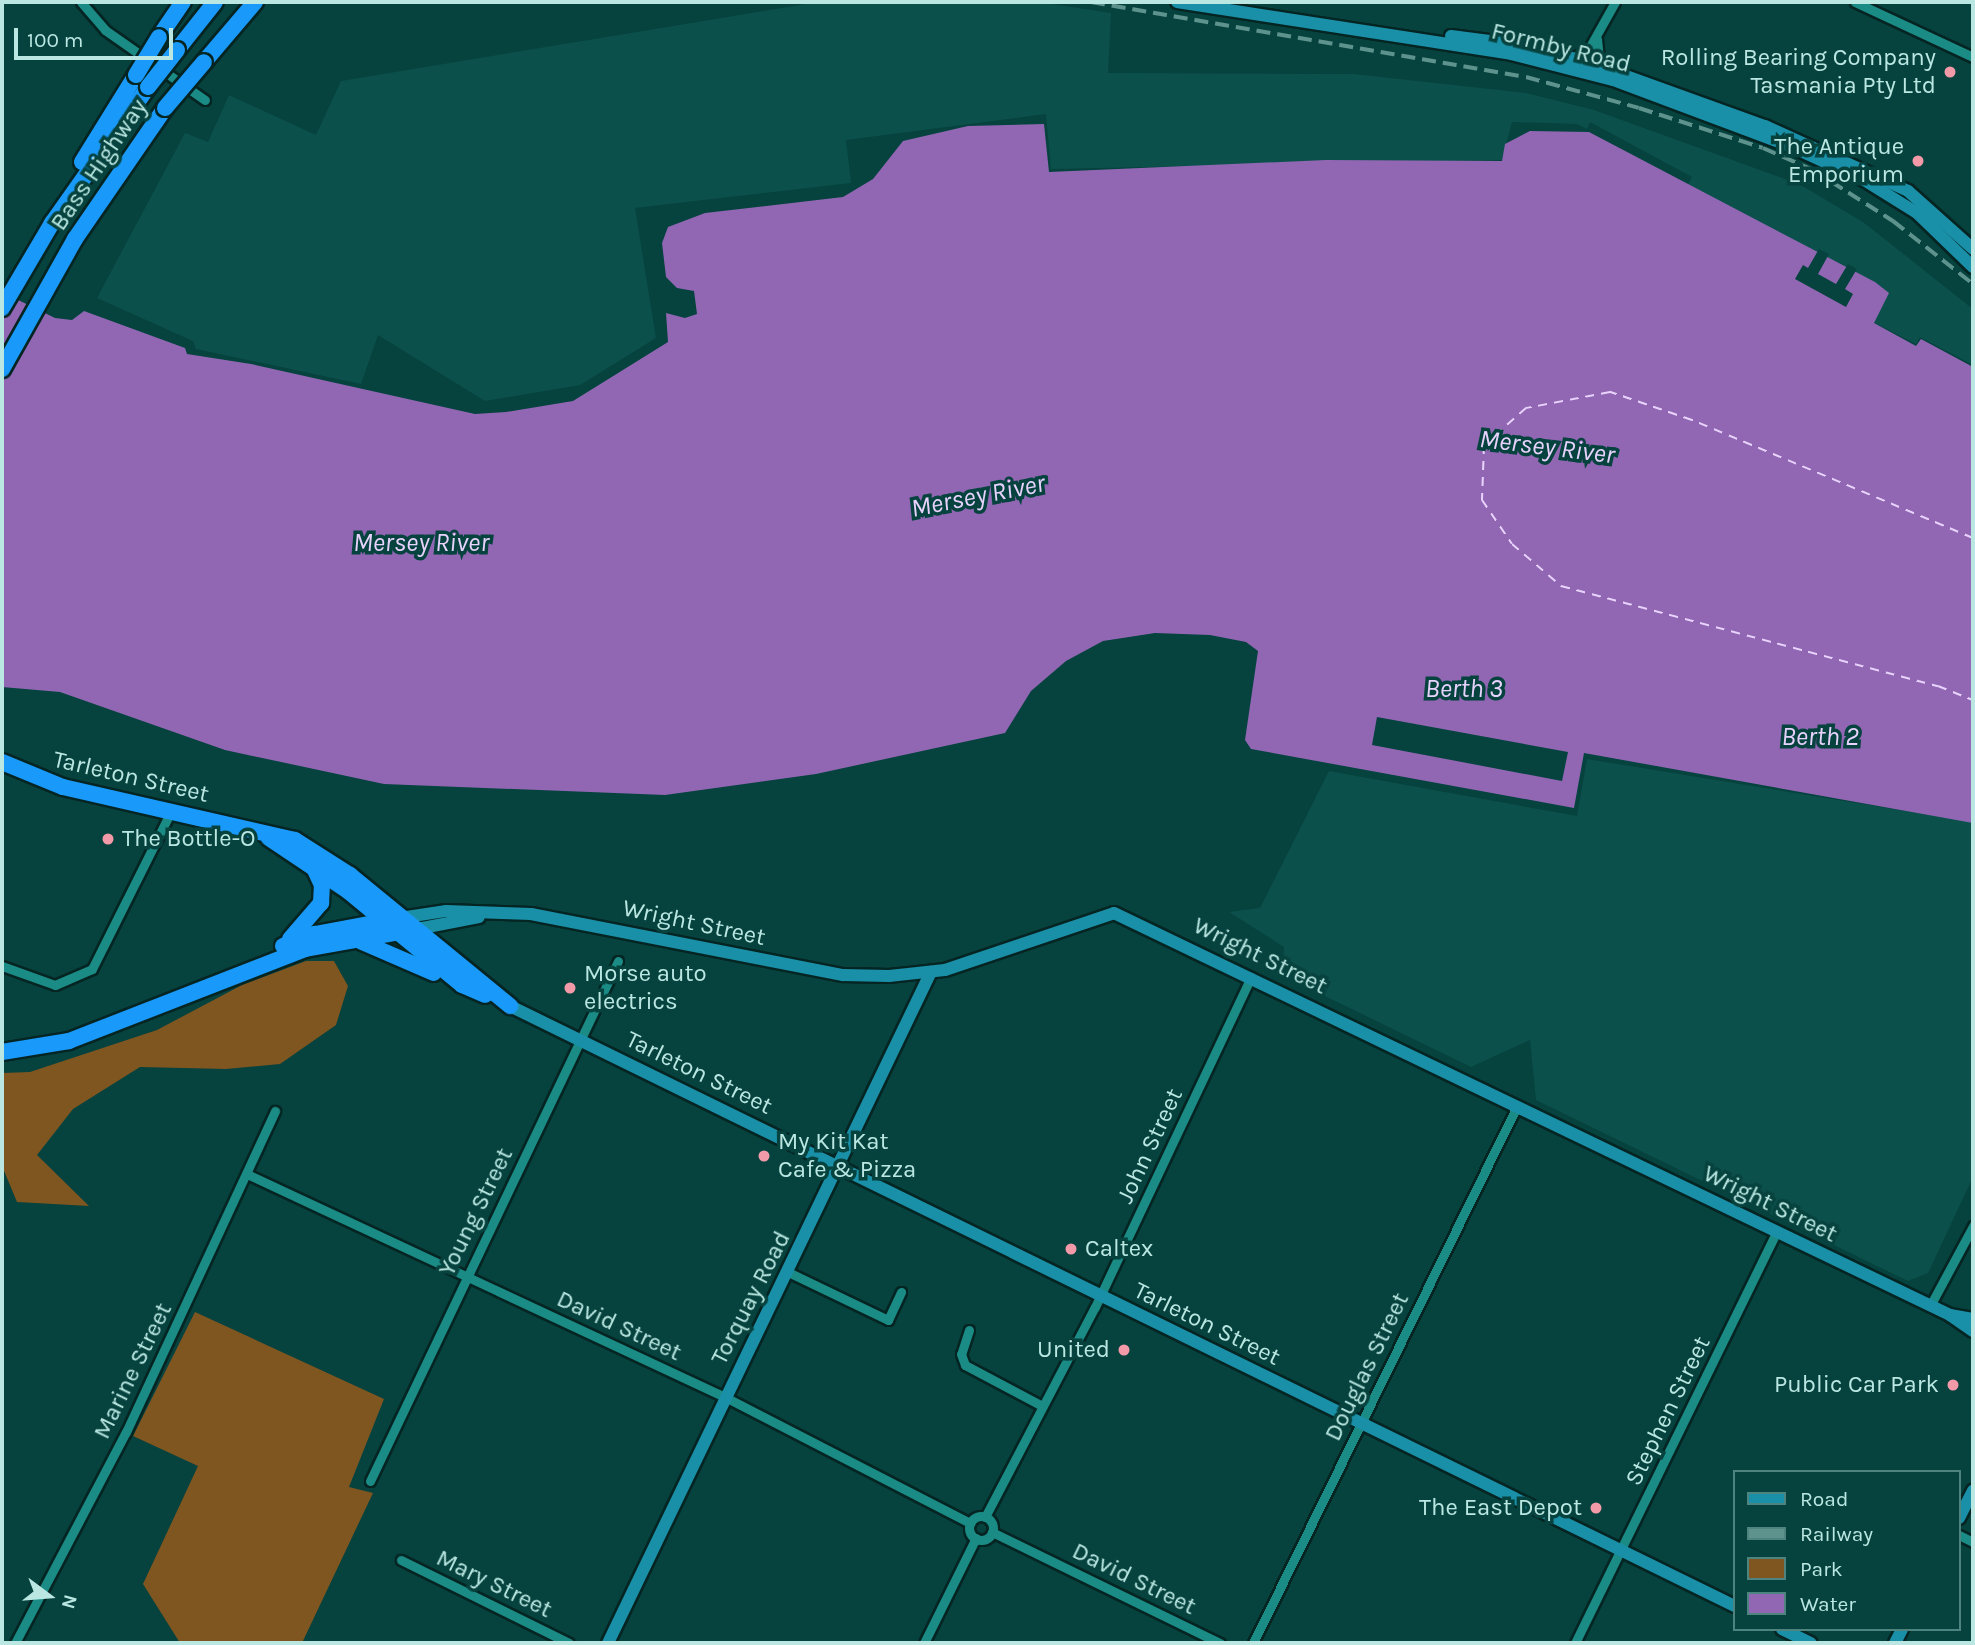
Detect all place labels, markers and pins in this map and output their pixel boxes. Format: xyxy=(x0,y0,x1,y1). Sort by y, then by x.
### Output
place label: Rolling Bearing Company Tasmania Pty Ltd xyxy=(1661,44,1936,100)
marker: Rolling Bearing Company Tasmania Pty Ltd xyxy=(1942,64,1958,80)
place label: The Antique Emporium xyxy=(1774,133,1904,189)
marker: The Antique Emporium xyxy=(1910,153,1926,169)
place label: The Bottle-O xyxy=(122,825,255,853)
marker: The Bottle-O xyxy=(100,831,116,847)
place label: Morse auto electrics xyxy=(584,960,707,1016)
marker: Morse auto electrics xyxy=(562,980,578,996)
place label: My Kit Kat Cafe & Pizza xyxy=(778,1128,916,1184)
marker: My Kit Kat Cafe & Pizza xyxy=(756,1148,772,1164)
place label: Caltex xyxy=(1085,1235,1153,1263)
marker: Caltex xyxy=(1063,1241,1079,1257)
place label: United xyxy=(1037,1336,1110,1364)
marker: United xyxy=(1116,1342,1132,1358)
place label: Public Car Park xyxy=(1774,1371,1939,1399)
marker: Public Car Park xyxy=(1945,1377,1961,1393)
place label: The East Depot xyxy=(1419,1494,1582,1522)
marker: The East Depot xyxy=(1588,1500,1604,1516)

